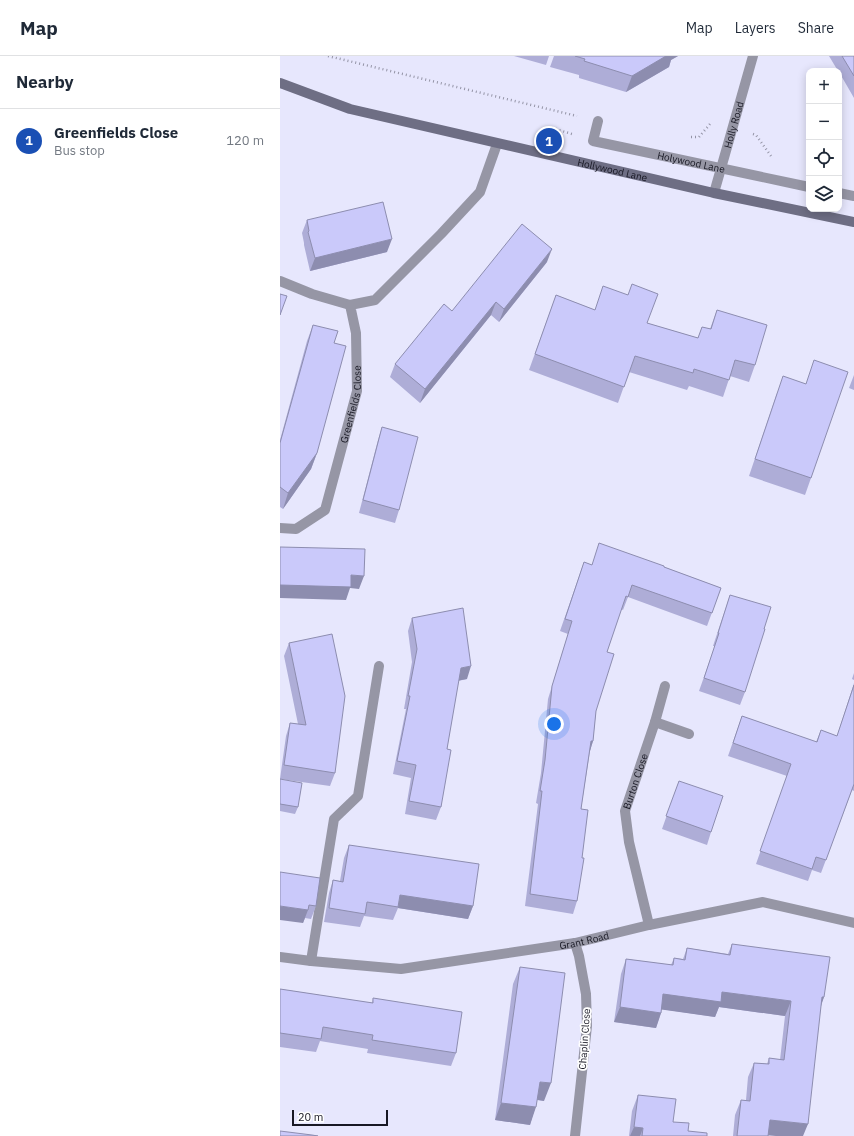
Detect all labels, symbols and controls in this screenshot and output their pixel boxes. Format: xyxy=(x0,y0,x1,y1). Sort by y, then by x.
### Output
text: Map xyxy=(20,16,58,40)
text: Map xyxy=(686,19,713,37)
text: Layers xyxy=(735,19,776,37)
text: Share xyxy=(798,19,834,37)
map controls xyxy=(806,68,842,212)
button: + xyxy=(806,68,842,104)
text: Nearby xyxy=(16,71,74,93)
street label: Holly Road xyxy=(721,100,747,150)
button: − xyxy=(806,104,842,140)
text: Greenfields Close xyxy=(54,123,178,142)
pin: 1 xyxy=(536,126,562,156)
text: 1 xyxy=(25,132,33,149)
text: 120 m xyxy=(226,132,264,149)
button: locate xyxy=(806,140,842,176)
text: Bus stop xyxy=(54,142,105,159)
street label: Holywood Lane xyxy=(656,149,727,176)
street label: Hollywood Lane xyxy=(576,156,649,185)
button: layers xyxy=(806,176,842,212)
street label: Greenfields Close xyxy=(337,365,364,444)
your location xyxy=(544,714,564,734)
street label: Burton Close xyxy=(620,751,651,811)
street label: Grant Road xyxy=(558,929,610,952)
street label: Chaplin Close xyxy=(576,1008,593,1070)
scale bar xyxy=(292,1108,388,1127)
text: 20 m xyxy=(298,1110,323,1124)

